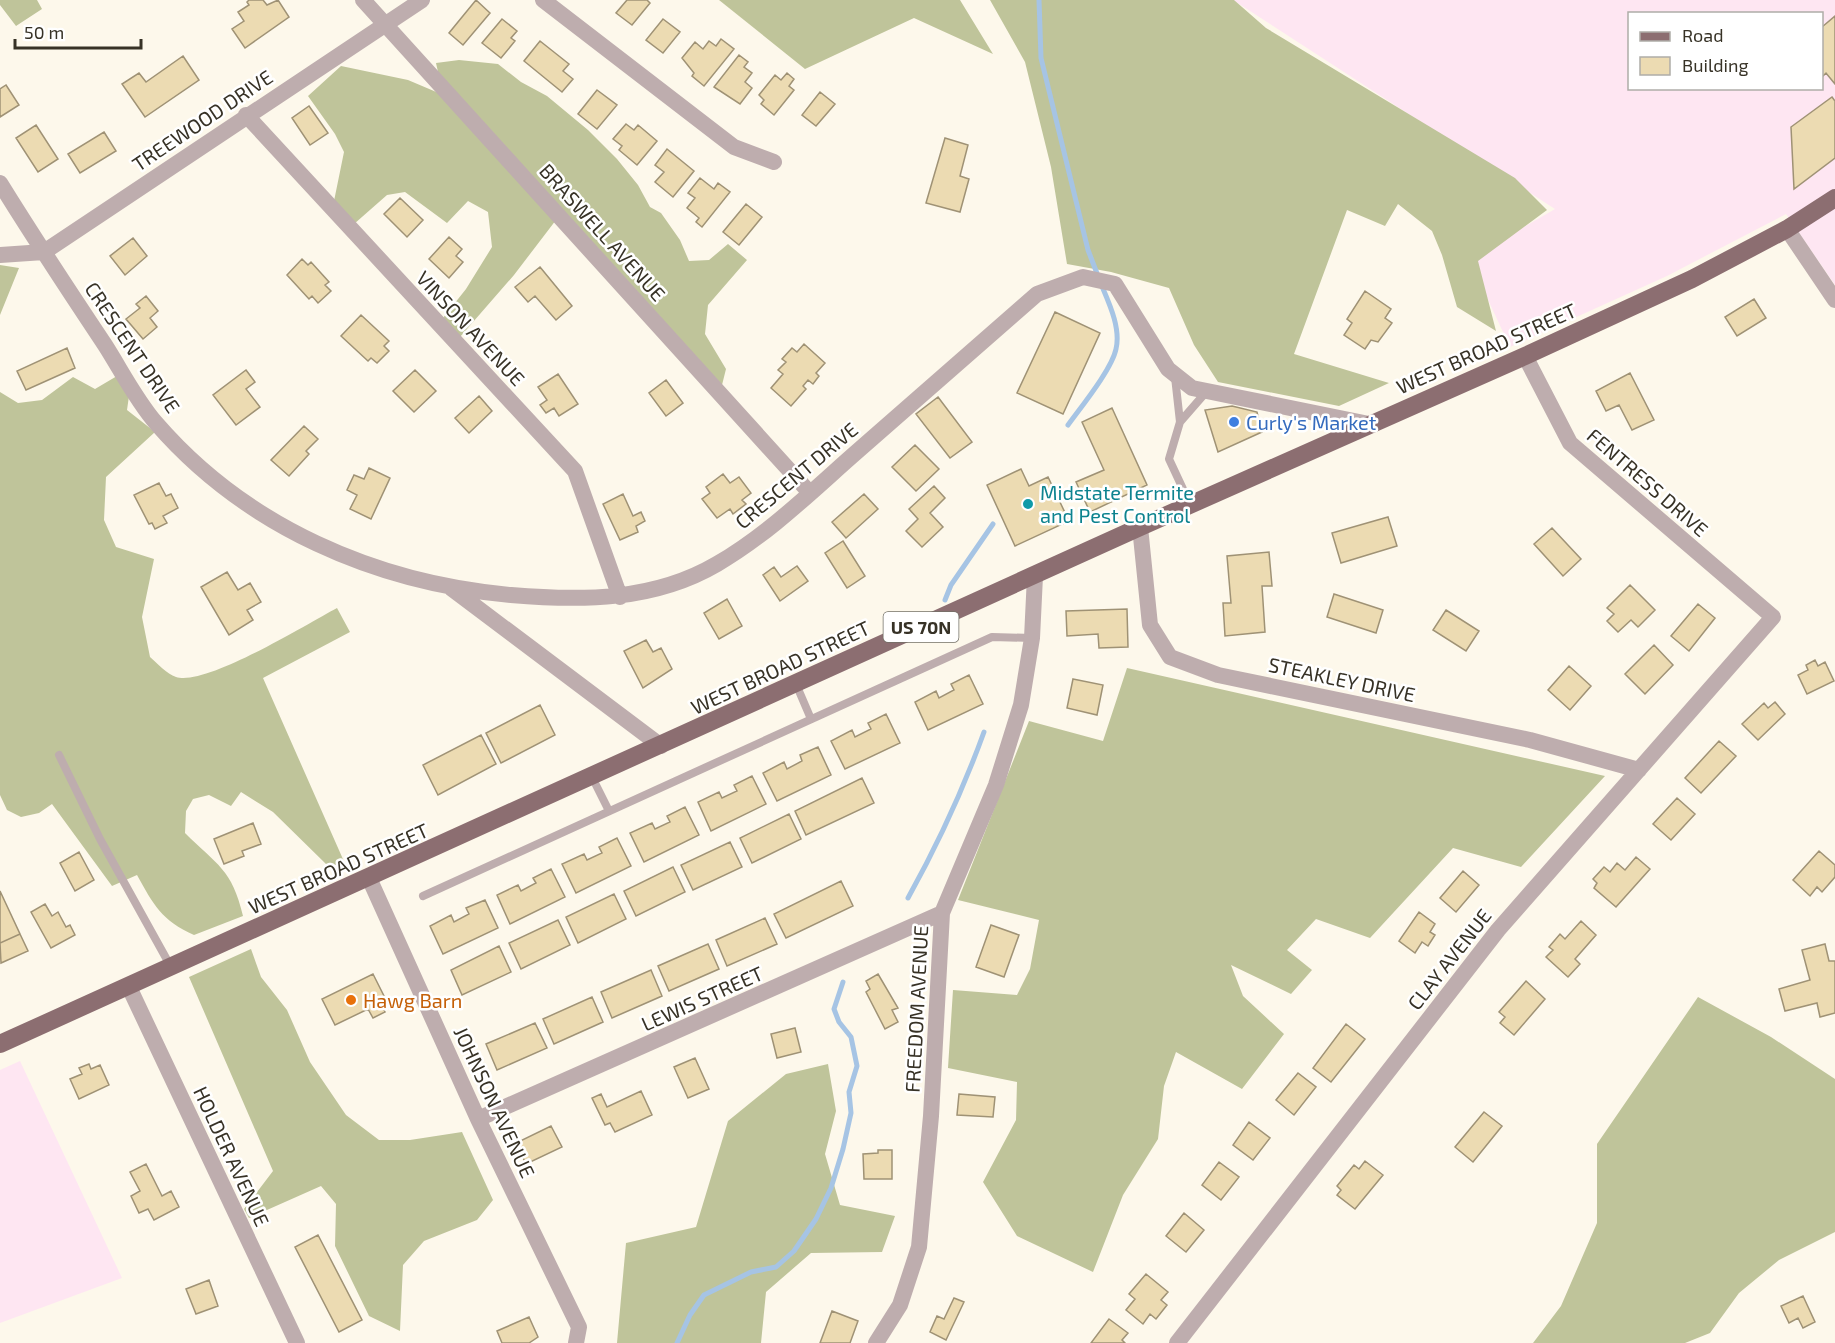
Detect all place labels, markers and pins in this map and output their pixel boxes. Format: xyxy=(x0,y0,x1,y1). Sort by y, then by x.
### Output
place label: Curly's Market xyxy=(1246,410,1377,434)
marker: Curly's Market xyxy=(1227,415,1241,429)
place label: Midstate Termite and Pest Control xyxy=(1040,480,1194,527)
marker: Midstate Termite and Pest Control xyxy=(1021,497,1035,511)
place label: Hawg Barn xyxy=(363,988,462,1012)
marker: Hawg Barn xyxy=(344,993,358,1007)

